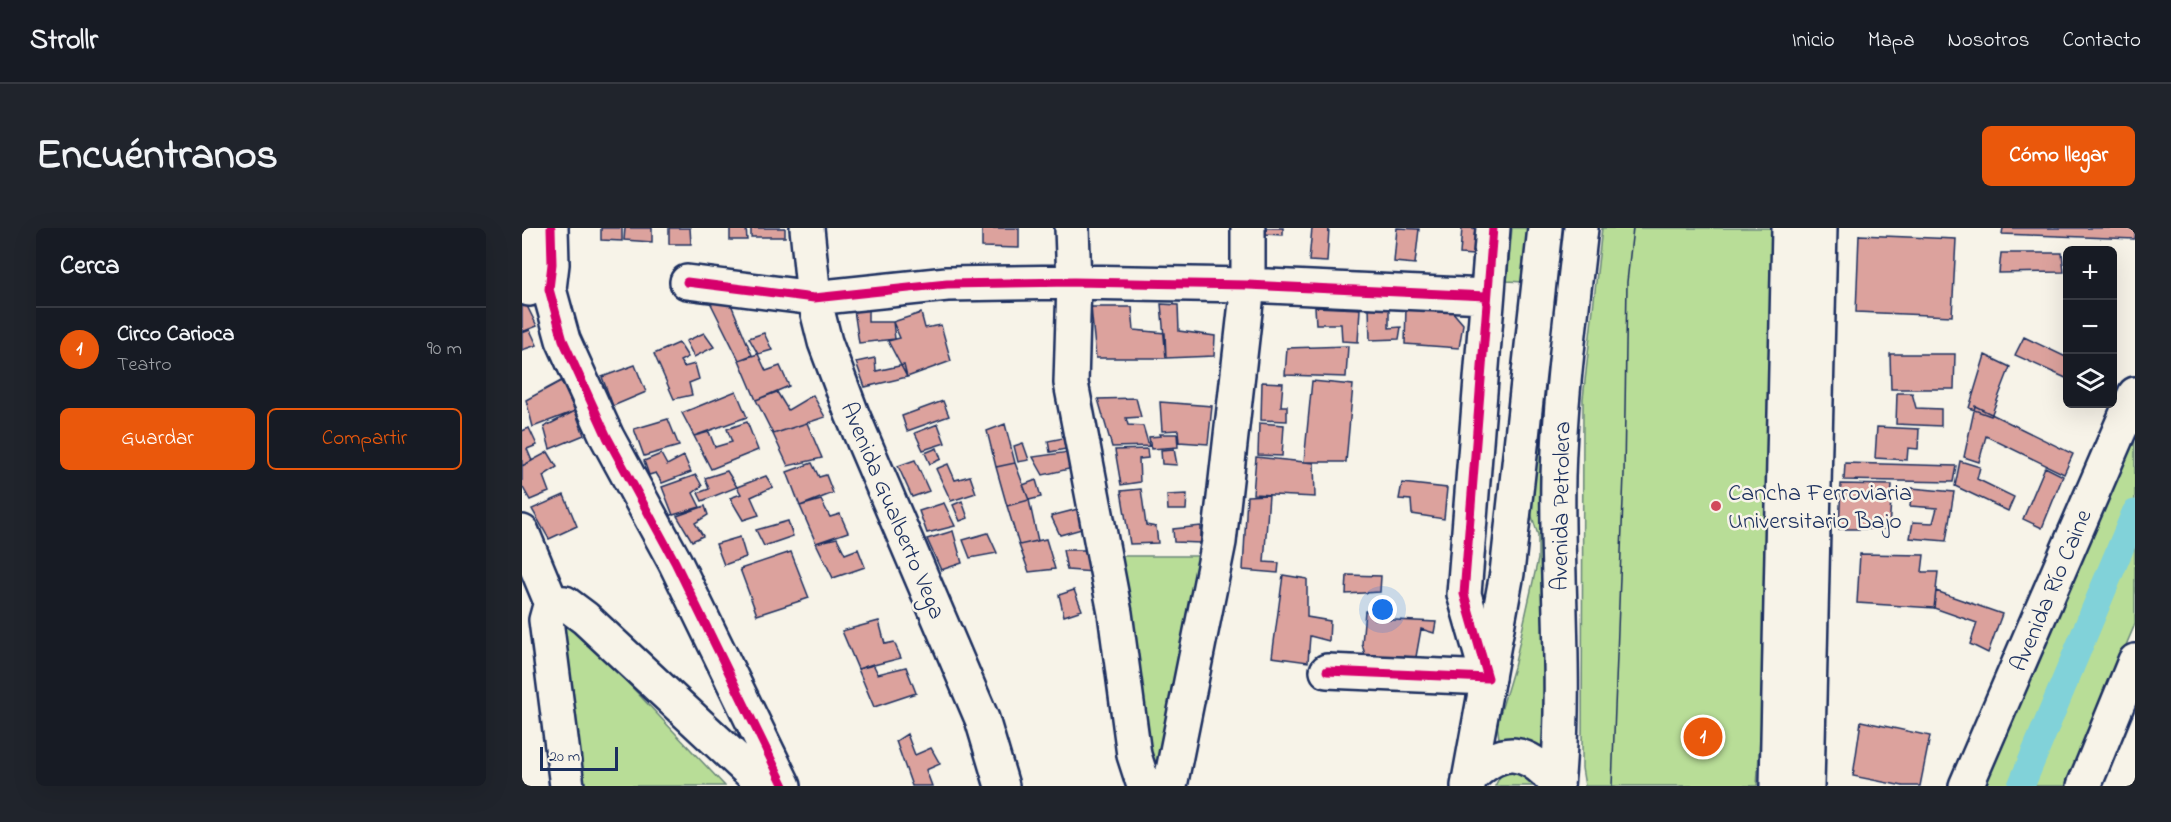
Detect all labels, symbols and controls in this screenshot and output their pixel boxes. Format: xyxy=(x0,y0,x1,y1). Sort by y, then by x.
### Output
text: Strollr xyxy=(30,21,98,62)
text: Inicio xyxy=(1792,26,1835,56)
text: Mapa xyxy=(1868,26,1915,56)
text: Nosotros xyxy=(1948,26,2030,56)
text: Contacto xyxy=(2063,26,2141,56)
text: Encuéntranos xyxy=(36,126,278,187)
button: Cómo llegar xyxy=(1982,126,2135,186)
map controls xyxy=(2063,246,2117,408)
button: + xyxy=(2063,246,2117,300)
text: Cerca xyxy=(60,248,120,286)
button: − xyxy=(2063,300,2117,354)
text: Circo Carioca xyxy=(117,319,234,351)
text: 1 xyxy=(76,335,83,364)
text: 90 m xyxy=(427,335,462,364)
text: Teatro xyxy=(117,351,172,380)
button: layers xyxy=(2063,354,2117,408)
street label: Avenida Gualberto Vega xyxy=(830,397,953,625)
button: Guardar xyxy=(60,408,255,470)
button: Compartir xyxy=(267,408,462,470)
street label: Avenida Petrolera xyxy=(1544,421,1581,591)
place label: Cancha Ferroviaria Universitario Bajo xyxy=(1728,477,1912,540)
marker: Cancha Ferroviaria Universitario Bajo xyxy=(1709,499,1723,513)
street label: Avenida Río Caine xyxy=(2002,504,2102,678)
your location xyxy=(1368,595,1397,624)
pin: 1 xyxy=(1684,714,1722,760)
scale bar xyxy=(540,744,618,772)
text: 20 m xyxy=(549,745,580,769)

